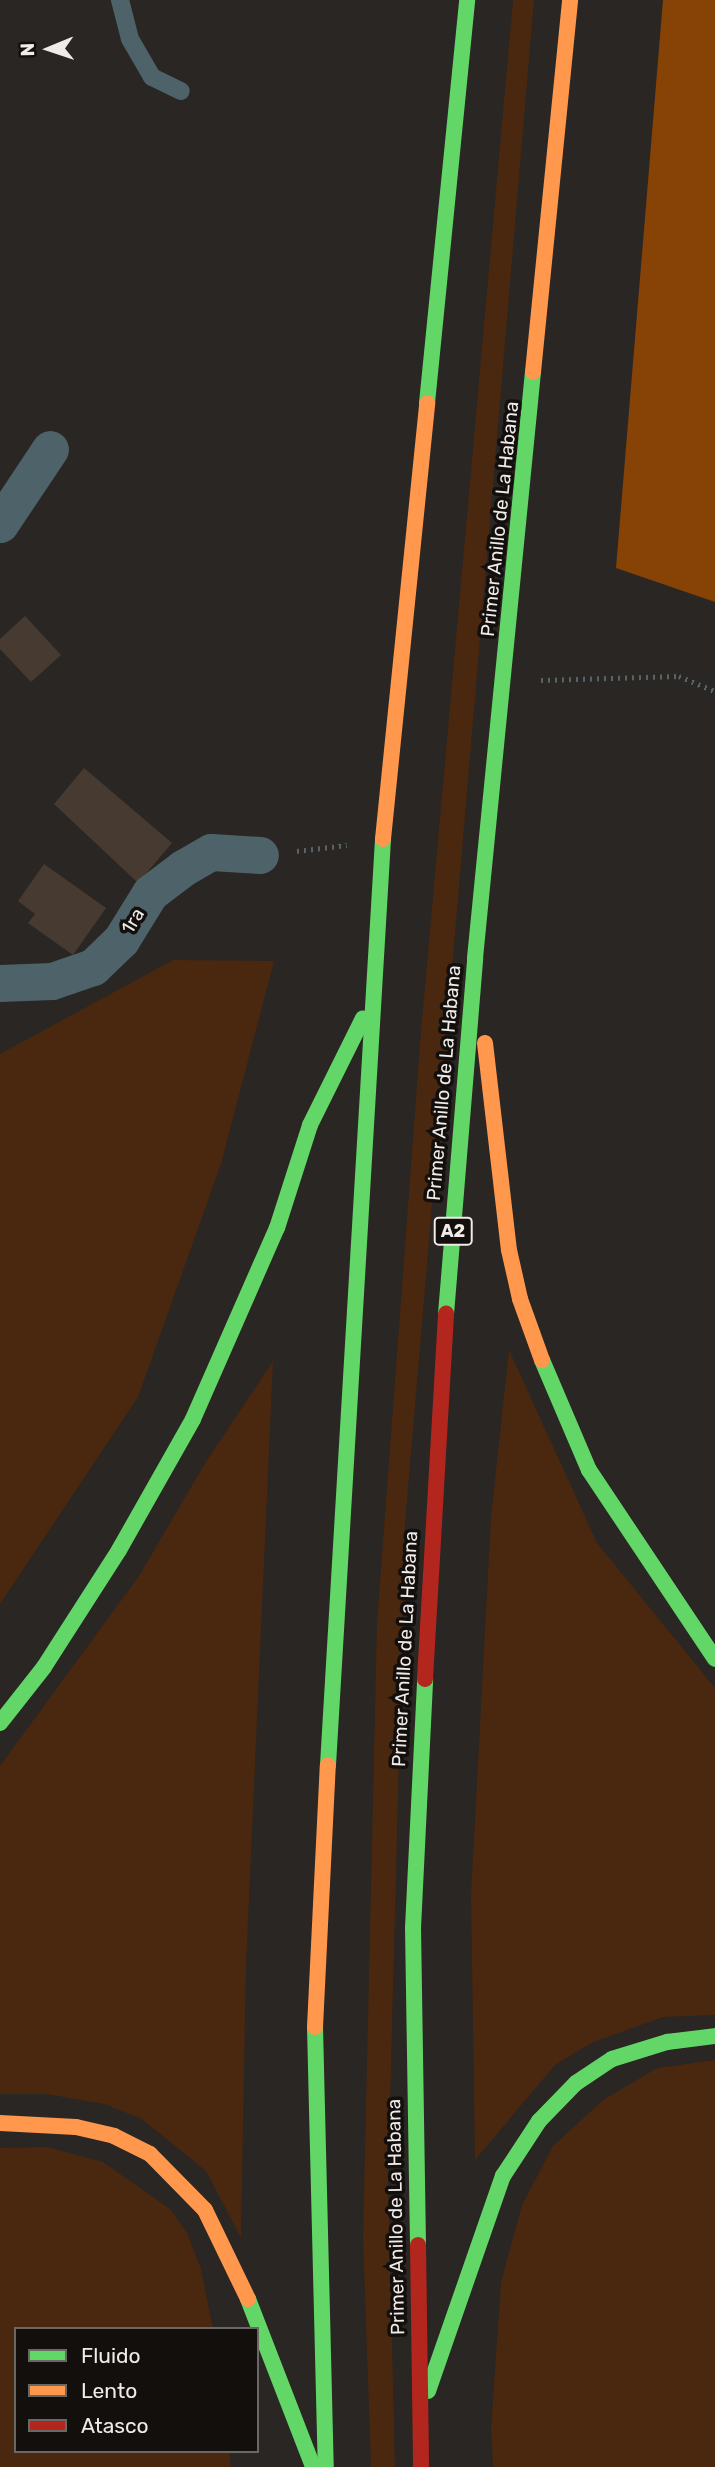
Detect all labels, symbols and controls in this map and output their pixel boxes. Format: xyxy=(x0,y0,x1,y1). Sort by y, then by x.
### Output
north arrow xyxy=(14,14,84,84)
text: N xyxy=(16,43,39,57)
street label: Primer Anillo de La Habana xyxy=(476,400,524,638)
street label: 1ra xyxy=(117,904,149,938)
street label: Primer Anillo de La Habana xyxy=(422,964,466,1202)
road number: A2 xyxy=(432,1216,474,1246)
street label: Primer Anillo de La Habana xyxy=(387,1530,423,1768)
street label: Primer Anillo de La Habana xyxy=(383,2098,409,2336)
legend xyxy=(14,2327,259,2453)
text: Fluido xyxy=(81,2343,141,2368)
text: Lento xyxy=(81,2378,137,2403)
text: Atasco xyxy=(81,2413,149,2438)

